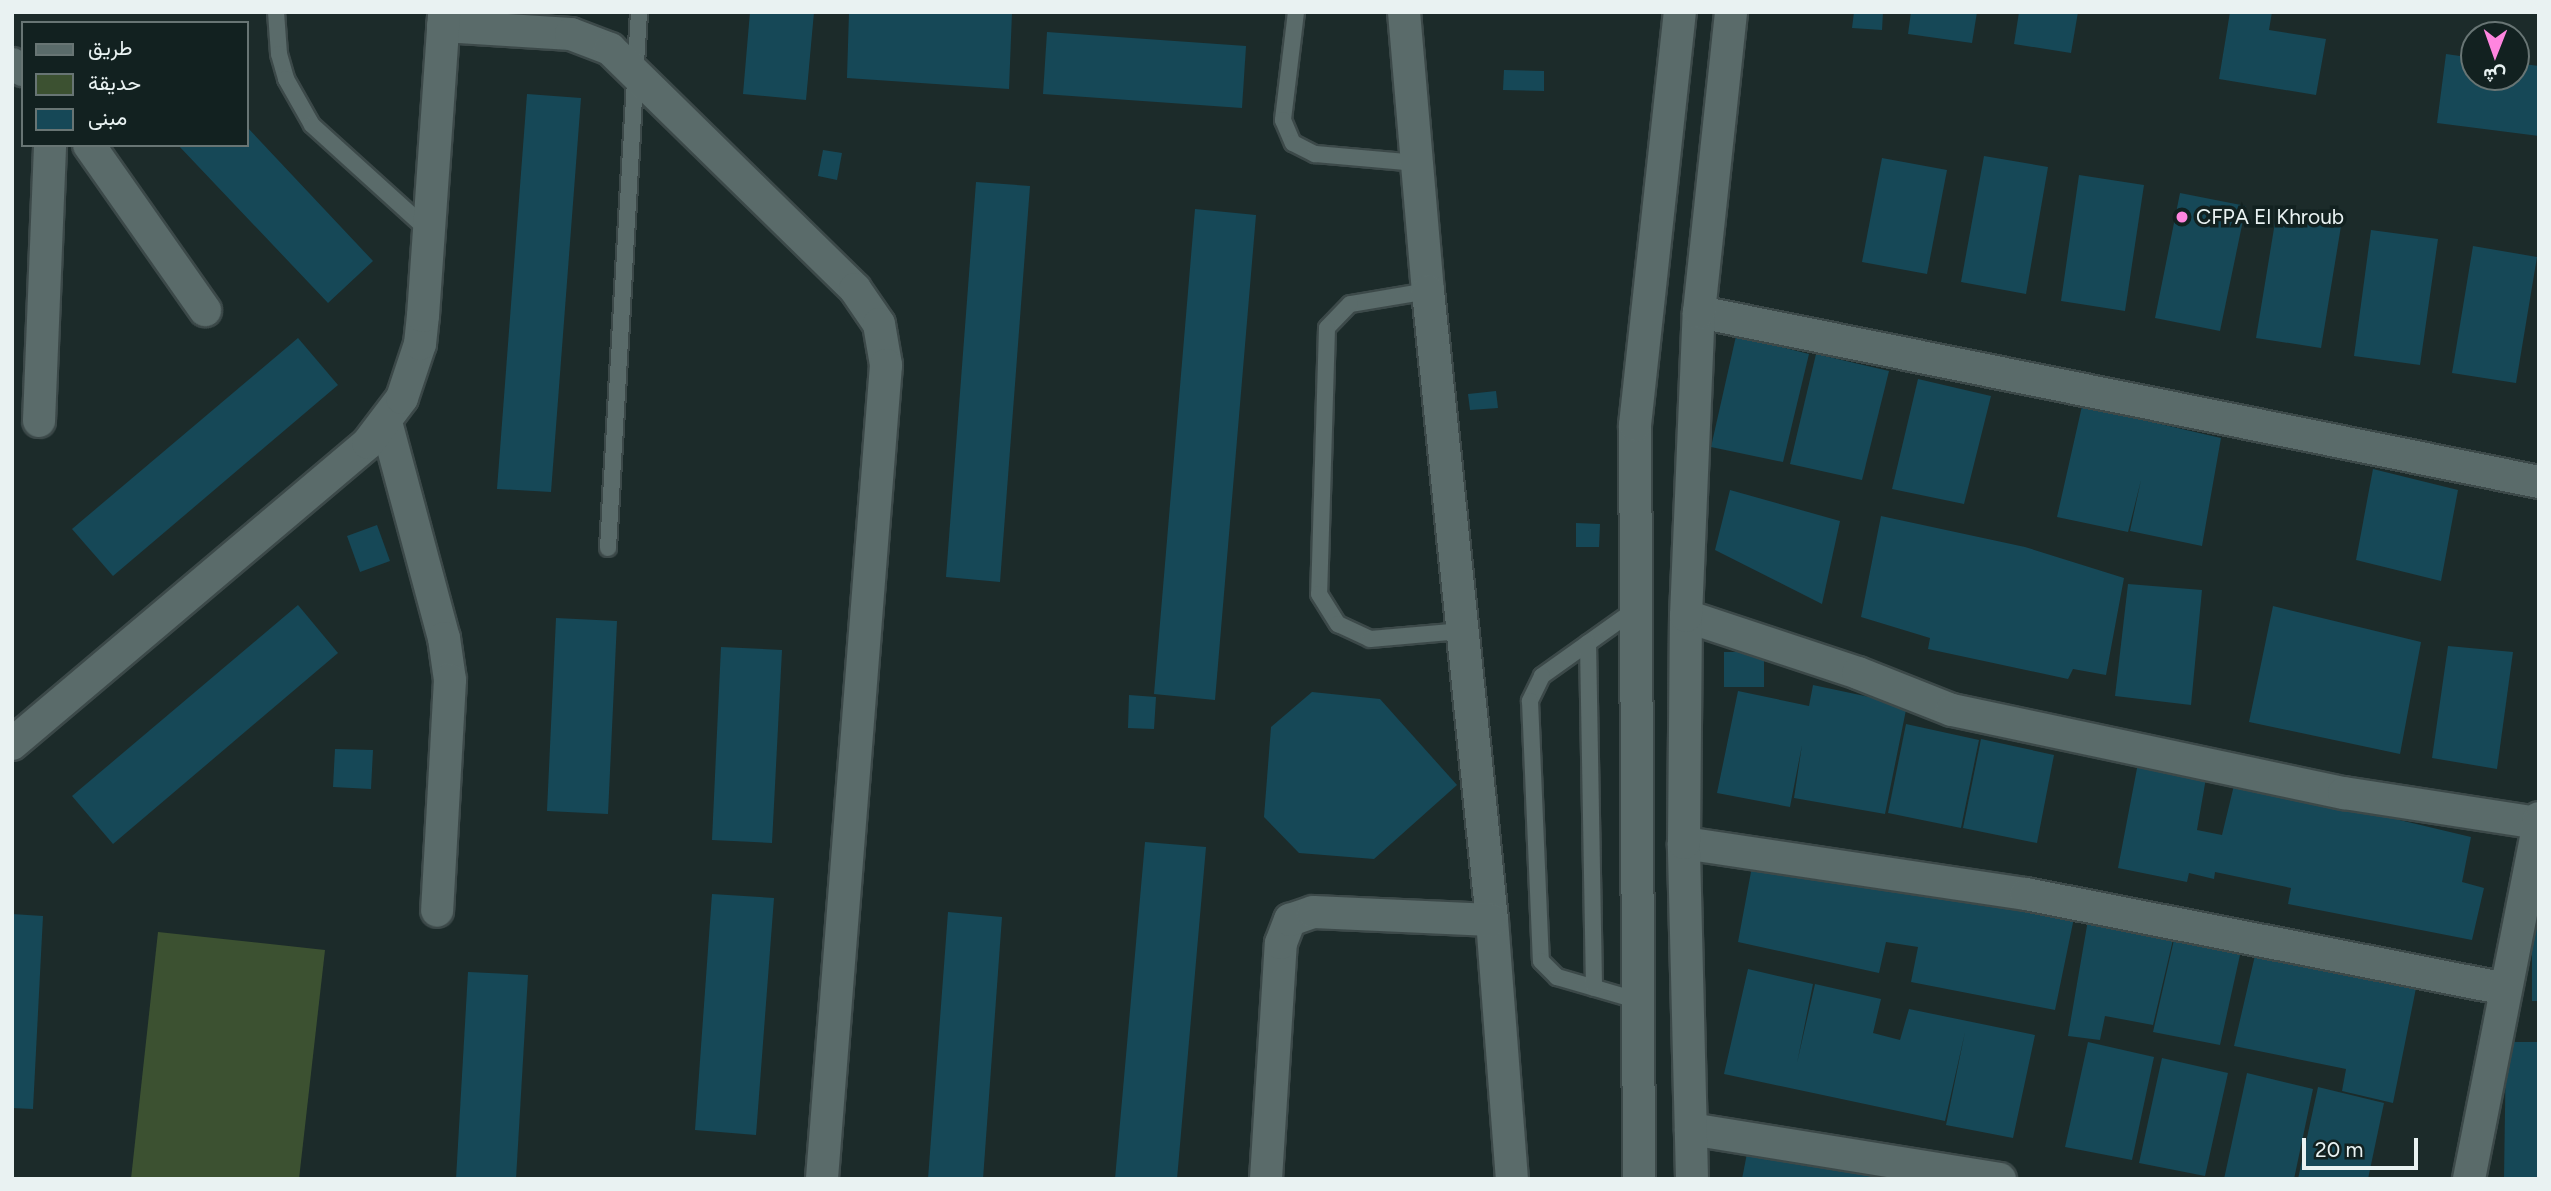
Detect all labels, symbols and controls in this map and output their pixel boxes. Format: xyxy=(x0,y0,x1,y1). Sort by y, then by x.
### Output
legend xyxy=(21,21,248,147)
north arrow xyxy=(2460,21,2530,91)
text: طريق xyxy=(88,35,133,60)
text: ش xyxy=(2483,64,2506,87)
text: حديقة xyxy=(88,70,141,95)
text: مبنى xyxy=(88,105,127,130)
place label: CFPA El Khroub xyxy=(2196,204,2344,230)
marker: CFPA El Khroub xyxy=(2174,209,2190,225)
scale bar xyxy=(2306,1124,2422,1168)
text: 20 m xyxy=(2315,1137,2363,1162)

